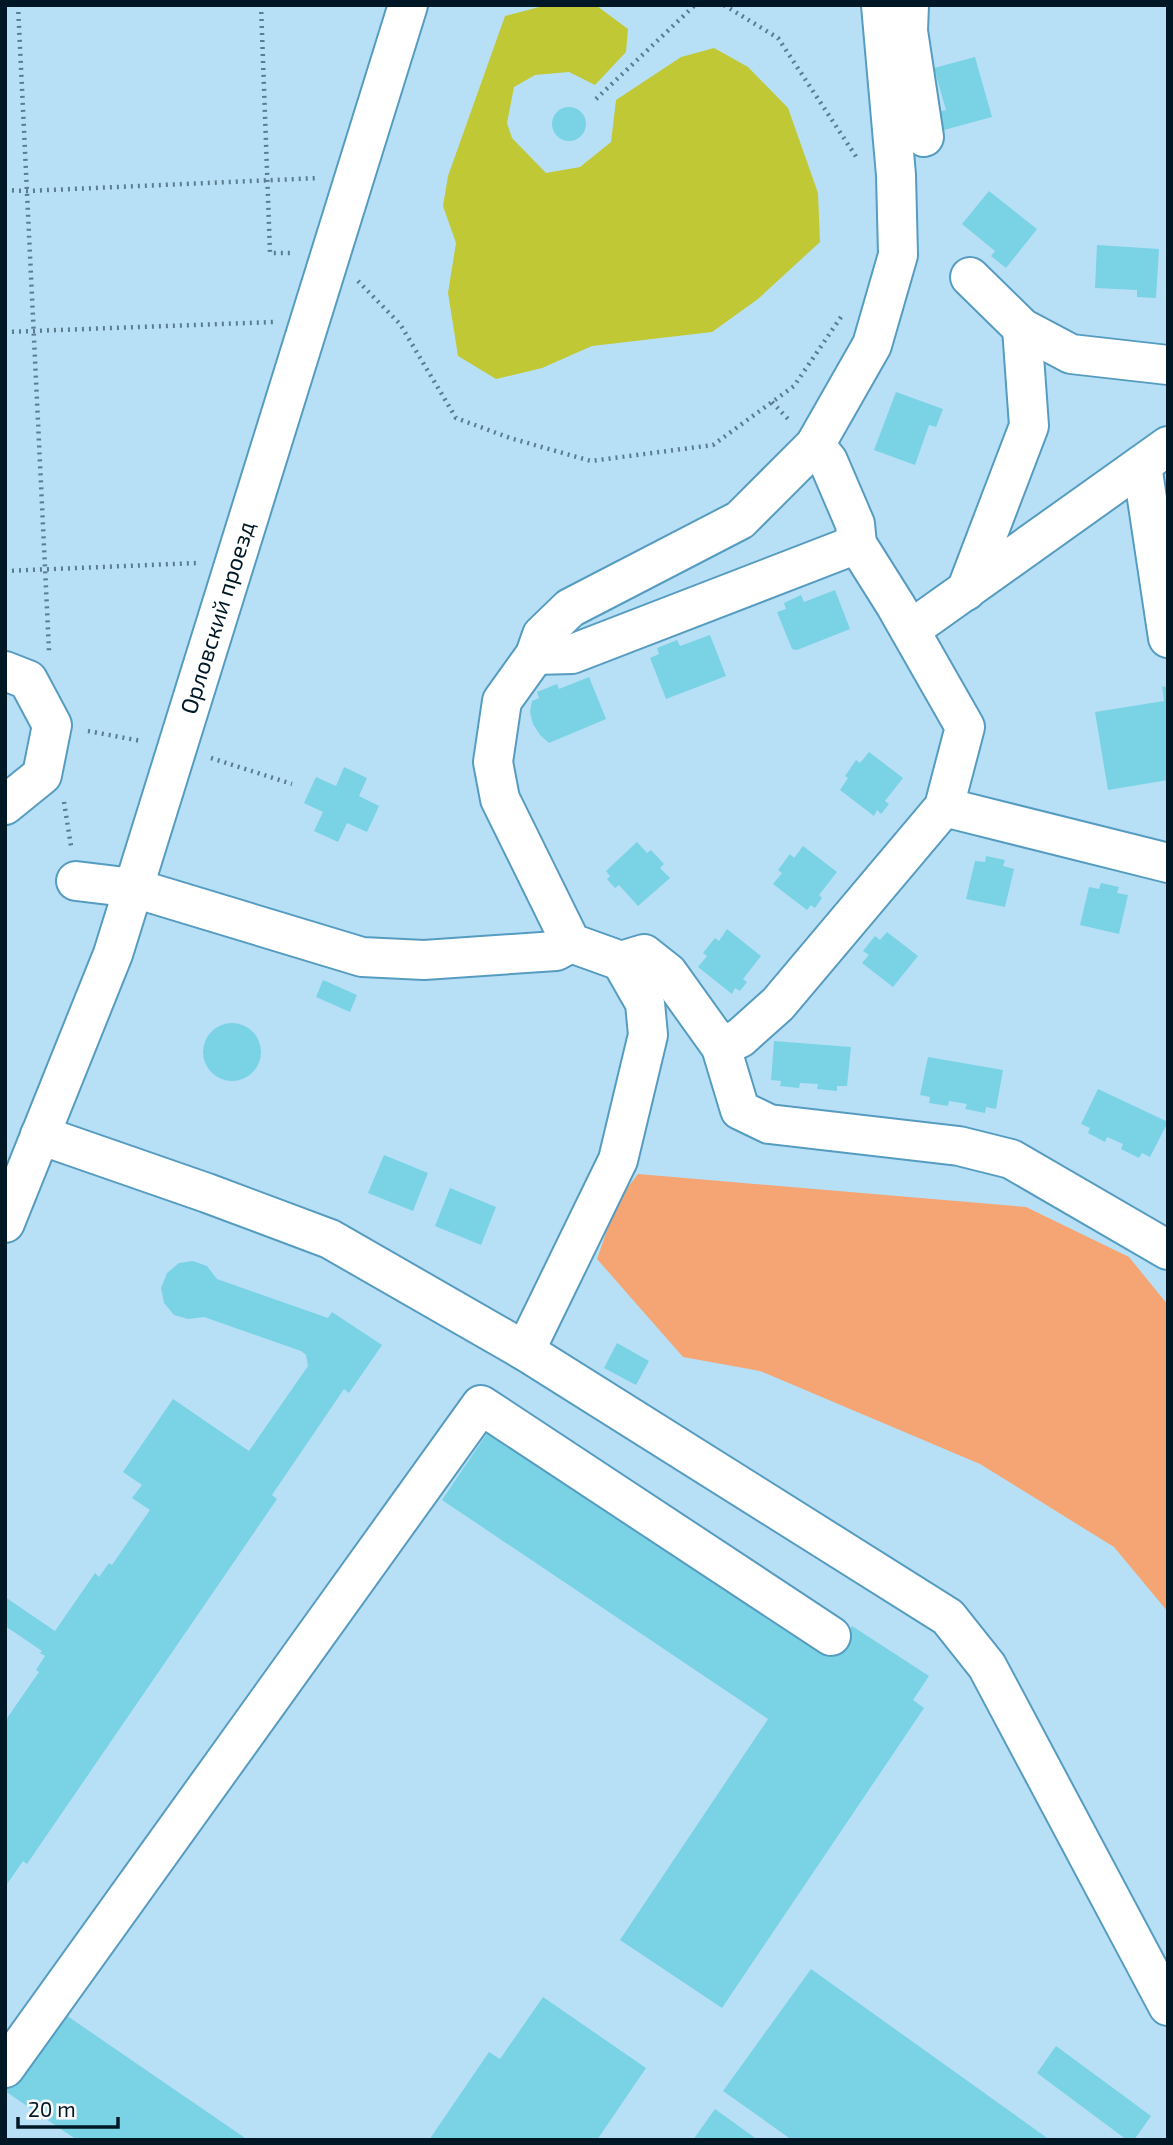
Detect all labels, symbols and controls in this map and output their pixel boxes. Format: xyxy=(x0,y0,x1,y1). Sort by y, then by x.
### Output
street label: Орловский проезд xyxy=(173,518,260,717)
scale bar xyxy=(18,2086,117,2130)
text: 20 m xyxy=(28,2096,76,2121)

